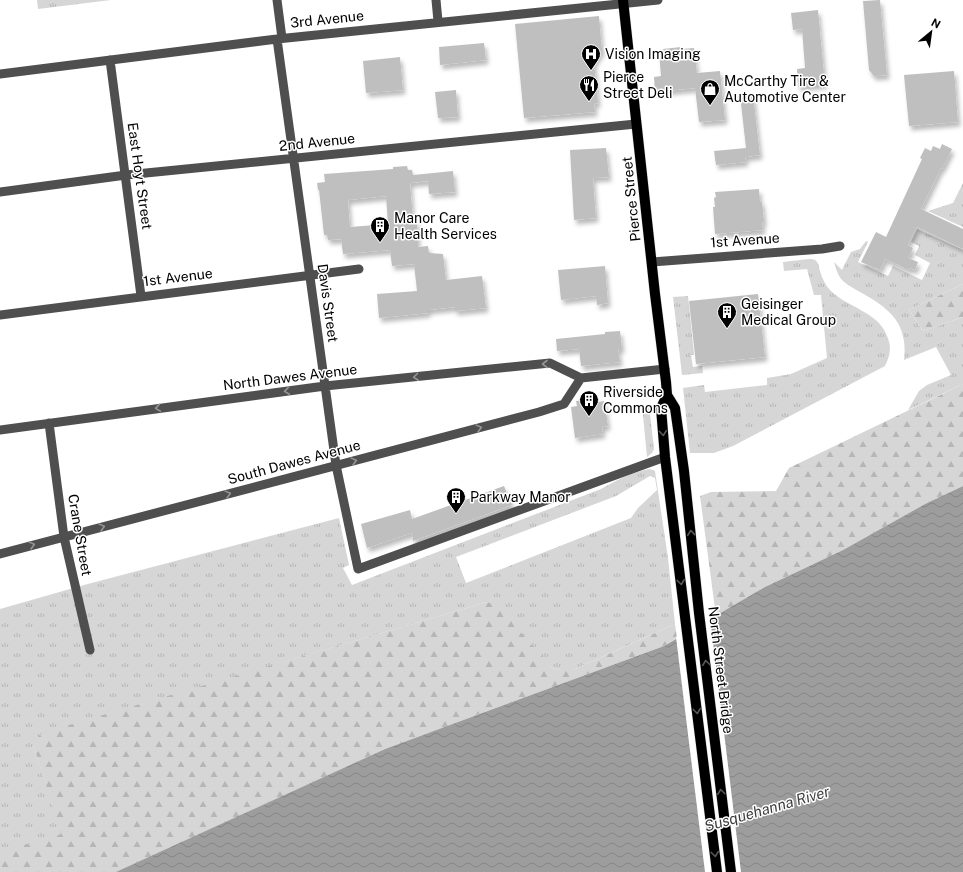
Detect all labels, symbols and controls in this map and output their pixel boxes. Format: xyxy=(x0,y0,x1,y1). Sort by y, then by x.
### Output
street label: 3rd Avenue xyxy=(289,7,365,31)
north arrow xyxy=(911,12,951,52)
text: N xyxy=(929,16,943,31)
hospital icon: Vision Imaging xyxy=(580,43,602,71)
place label: Vision Imaging xyxy=(605,46,701,62)
place label: Pierce Street Deli xyxy=(603,69,673,101)
place label: McCarthy Tire & Automotive Center xyxy=(724,73,846,105)
restaurant icon: Pierce Street Deli xyxy=(578,74,600,102)
shop icon: McCarthy Tire & Automotive Center xyxy=(699,78,721,106)
street label: East Hoyt Street xyxy=(125,122,155,230)
street label: 2nd Avenue xyxy=(278,130,356,154)
street label: Pierce Street xyxy=(619,156,643,242)
place label: Manor Care Health Services xyxy=(394,210,497,242)
building icon: Manor Care Health Services xyxy=(369,215,391,243)
street label: 1st Avenue xyxy=(710,230,780,250)
street label: Davis Street xyxy=(315,263,341,343)
street label: 1st Avenue xyxy=(143,265,214,289)
place label: Geisinger Medical Group xyxy=(741,296,836,328)
building icon: Geisinger Medical Group xyxy=(716,301,738,329)
one-way arrow xyxy=(542,360,548,368)
street label: North Dawes Avenue xyxy=(222,361,358,393)
one-way arrow xyxy=(413,372,419,381)
place label: Riverside Commons xyxy=(603,384,668,416)
one-way arrow xyxy=(284,386,290,395)
building icon: Riverside Commons xyxy=(578,389,600,417)
one-way arrow xyxy=(155,403,161,412)
one-way arrow xyxy=(476,424,483,432)
one-way arrow xyxy=(659,430,668,436)
street label: South Dawes Avenue xyxy=(226,437,362,487)
one-way arrow xyxy=(350,457,357,465)
building icon: Parkway Manor xyxy=(445,486,467,514)
place label: Parkway Manor xyxy=(470,489,571,505)
one-way arrow xyxy=(224,490,231,499)
street label: Crane Street xyxy=(65,493,95,577)
one-way arrow xyxy=(98,523,105,532)
one-way arrow xyxy=(687,530,696,536)
one-way arrow xyxy=(29,542,35,550)
one-way arrow xyxy=(676,579,685,585)
street label: North Street Bridge xyxy=(705,606,737,735)
one-way arrow xyxy=(702,659,711,666)
one-way arrow xyxy=(692,708,701,715)
water label: Susquehanna River xyxy=(702,782,832,835)
one-way arrow xyxy=(717,789,726,795)
one-way arrow xyxy=(710,851,719,857)

